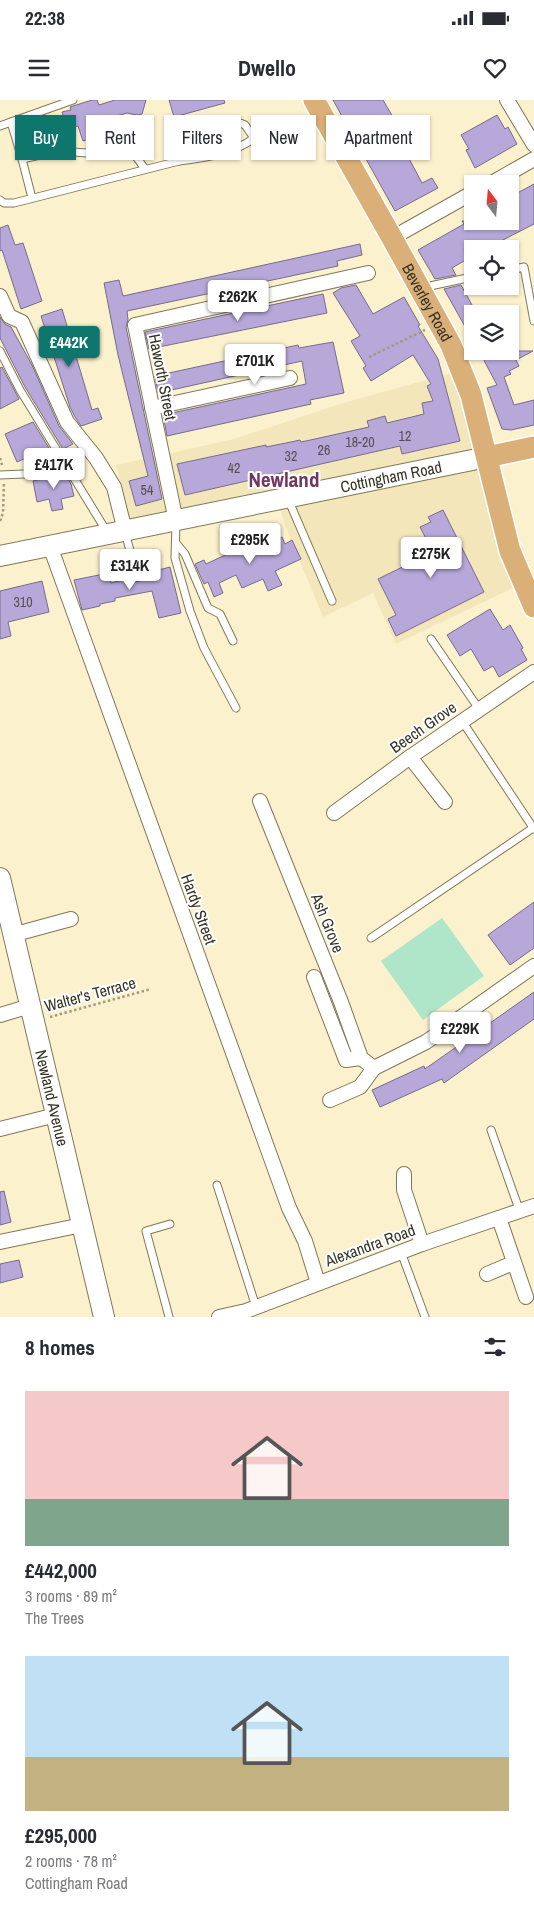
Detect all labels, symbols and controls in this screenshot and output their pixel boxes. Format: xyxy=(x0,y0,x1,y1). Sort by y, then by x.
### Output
text: 22:38 xyxy=(25,5,65,31)
text: Dwello xyxy=(238,53,296,83)
icon: menu xyxy=(25,54,53,82)
icon: heart xyxy=(481,54,509,82)
chip: Buy xyxy=(15,115,76,160)
chip: Rent xyxy=(86,115,154,160)
chip: Filters xyxy=(164,115,241,160)
chip: New xyxy=(251,115,316,160)
chip: Apartment xyxy=(326,115,430,160)
north arrow xyxy=(464,175,519,230)
map controls xyxy=(464,175,519,360)
button: locate xyxy=(464,240,519,295)
street label: Beverley Road xyxy=(397,259,458,345)
pin: £262K xyxy=(203,280,273,322)
text: £262K xyxy=(219,285,257,307)
button: layers xyxy=(464,305,519,360)
pin: £442K xyxy=(34,326,104,368)
text: £442K xyxy=(50,331,88,353)
street label: Haworth Street xyxy=(144,332,182,422)
pin: £701K xyxy=(220,344,290,386)
text: £701K xyxy=(236,349,274,371)
house number: 12 xyxy=(399,427,411,445)
house number: 18-20 xyxy=(345,433,375,451)
house number: 26 xyxy=(318,441,330,459)
house number: 32 xyxy=(285,447,297,465)
pin: £417K xyxy=(19,448,89,490)
text: £417K xyxy=(35,453,73,475)
street label: Cottingham Road xyxy=(338,455,444,498)
house number: 42 xyxy=(228,459,240,477)
district label: Newland xyxy=(249,465,319,494)
house number: 54 xyxy=(141,481,154,499)
pin: £295K xyxy=(215,522,285,565)
text: £295K xyxy=(231,528,269,550)
pin: £275K xyxy=(396,536,466,579)
text: £275K xyxy=(412,542,450,564)
pin: £314K xyxy=(95,548,165,591)
text: £314K xyxy=(111,554,149,576)
house number: 310 xyxy=(13,593,33,611)
street label: Beech Grove xyxy=(385,696,461,758)
street label: Hardy Street xyxy=(176,871,222,948)
street label: Ash Grove xyxy=(306,889,350,956)
street label: Walter's Terrace xyxy=(42,971,138,1017)
pin: £229K xyxy=(425,1012,495,1054)
text: £229K xyxy=(441,1017,479,1039)
street label: Newland Avenue xyxy=(30,1048,74,1148)
street label: Alexandra Road xyxy=(321,1219,418,1272)
text: 8 homes xyxy=(25,1333,95,1362)
icon: filters xyxy=(481,1333,509,1361)
icon: home xyxy=(222,1423,312,1513)
text: £442,000 xyxy=(25,1556,97,1585)
text: 3 rooms · 89 m² xyxy=(25,1585,117,1607)
text: The Trees xyxy=(25,1607,84,1629)
icon: home xyxy=(222,1688,312,1778)
text: £295,000 xyxy=(25,1821,97,1850)
text: 2 rooms · 78 m² xyxy=(25,1850,117,1872)
text: Cottingham Road xyxy=(25,1872,128,1894)

